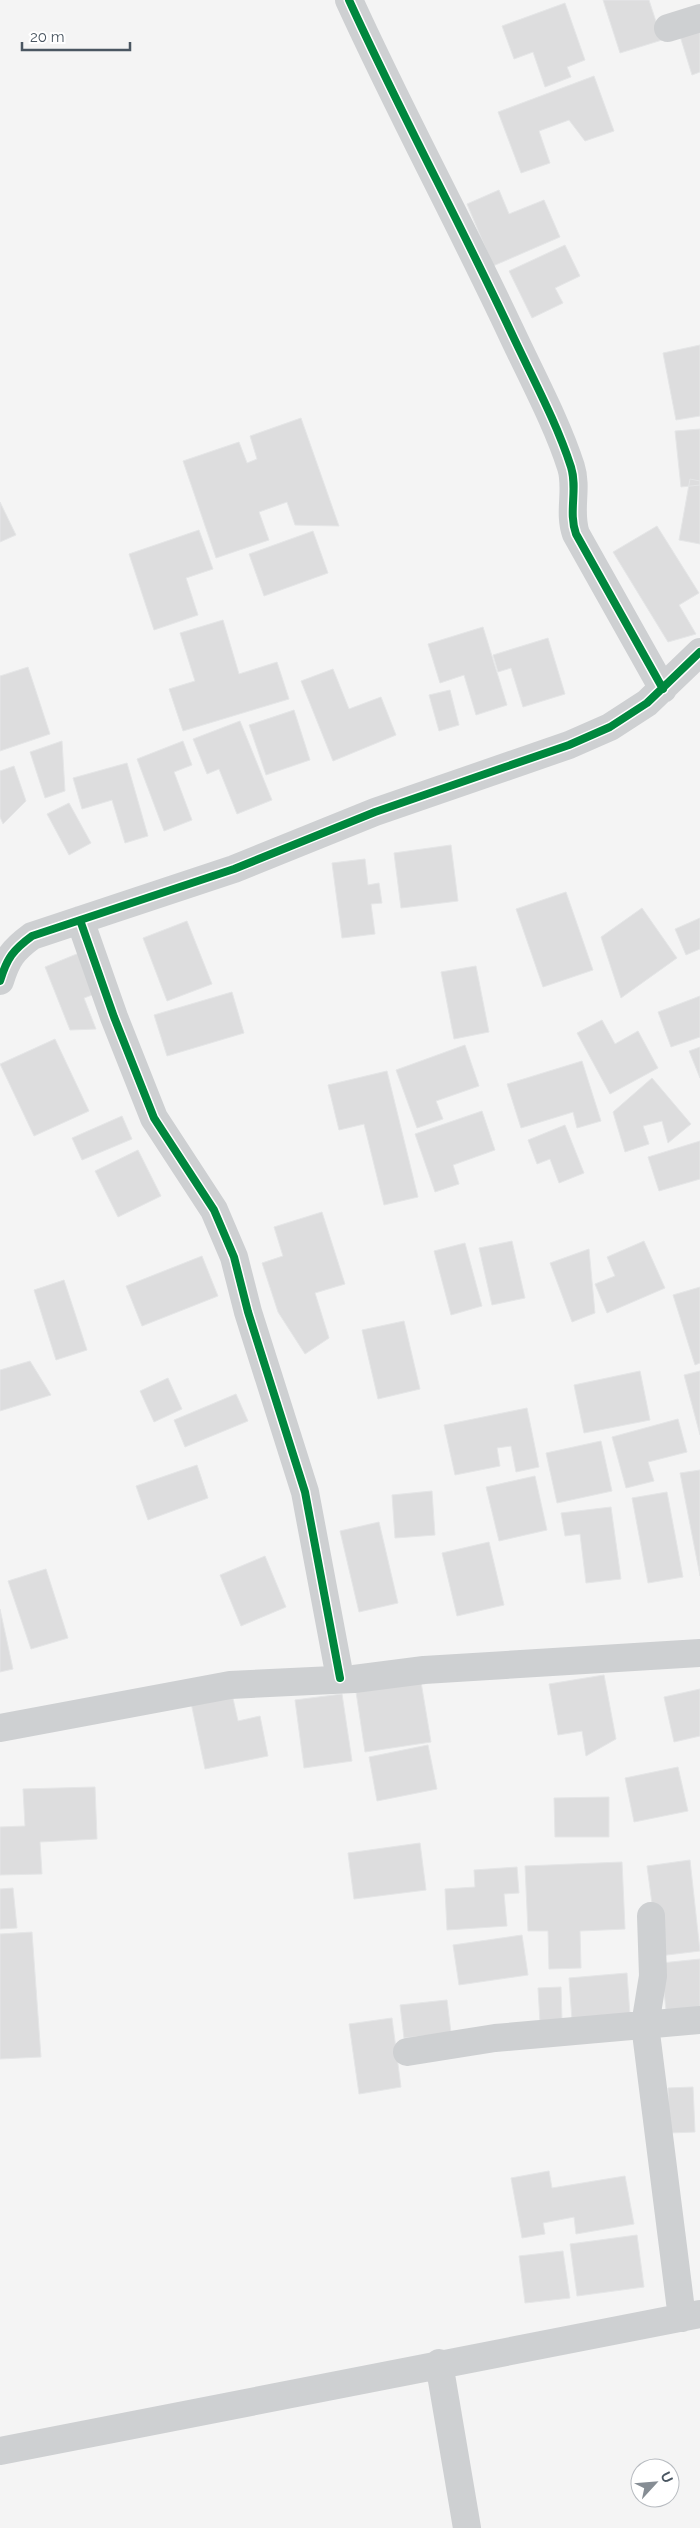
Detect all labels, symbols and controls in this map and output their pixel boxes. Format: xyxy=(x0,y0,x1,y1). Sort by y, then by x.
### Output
scale bar xyxy=(22,20,130,52)
text: 20 m xyxy=(30,28,65,46)
north arrow xyxy=(630,2458,680,2508)
text: U xyxy=(657,2469,676,2486)

